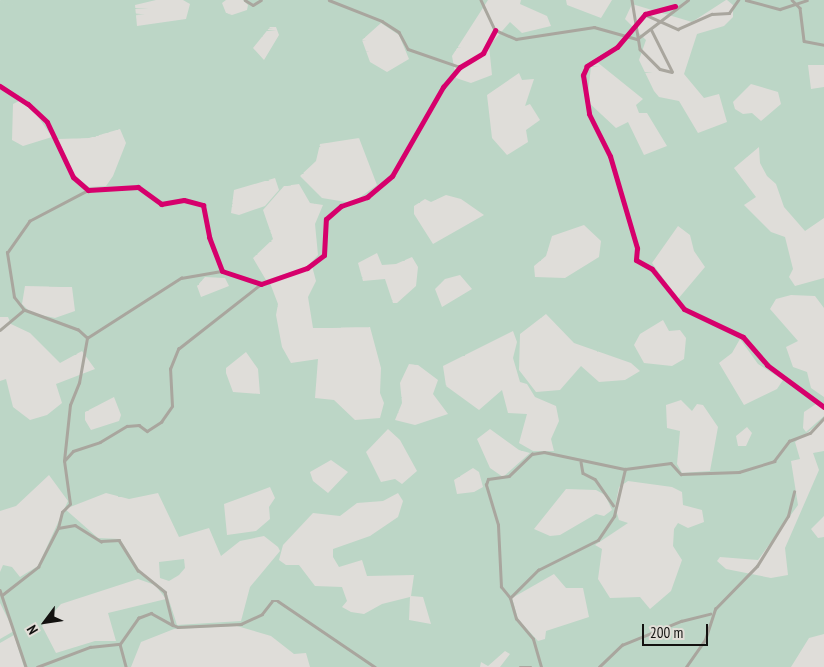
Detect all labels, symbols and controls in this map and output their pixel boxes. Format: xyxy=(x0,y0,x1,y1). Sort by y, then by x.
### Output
north arrow xyxy=(20,597,70,647)
scale bar xyxy=(644,614,710,646)
text: N xyxy=(22,622,42,638)
text: 200 m xyxy=(650,623,683,642)

